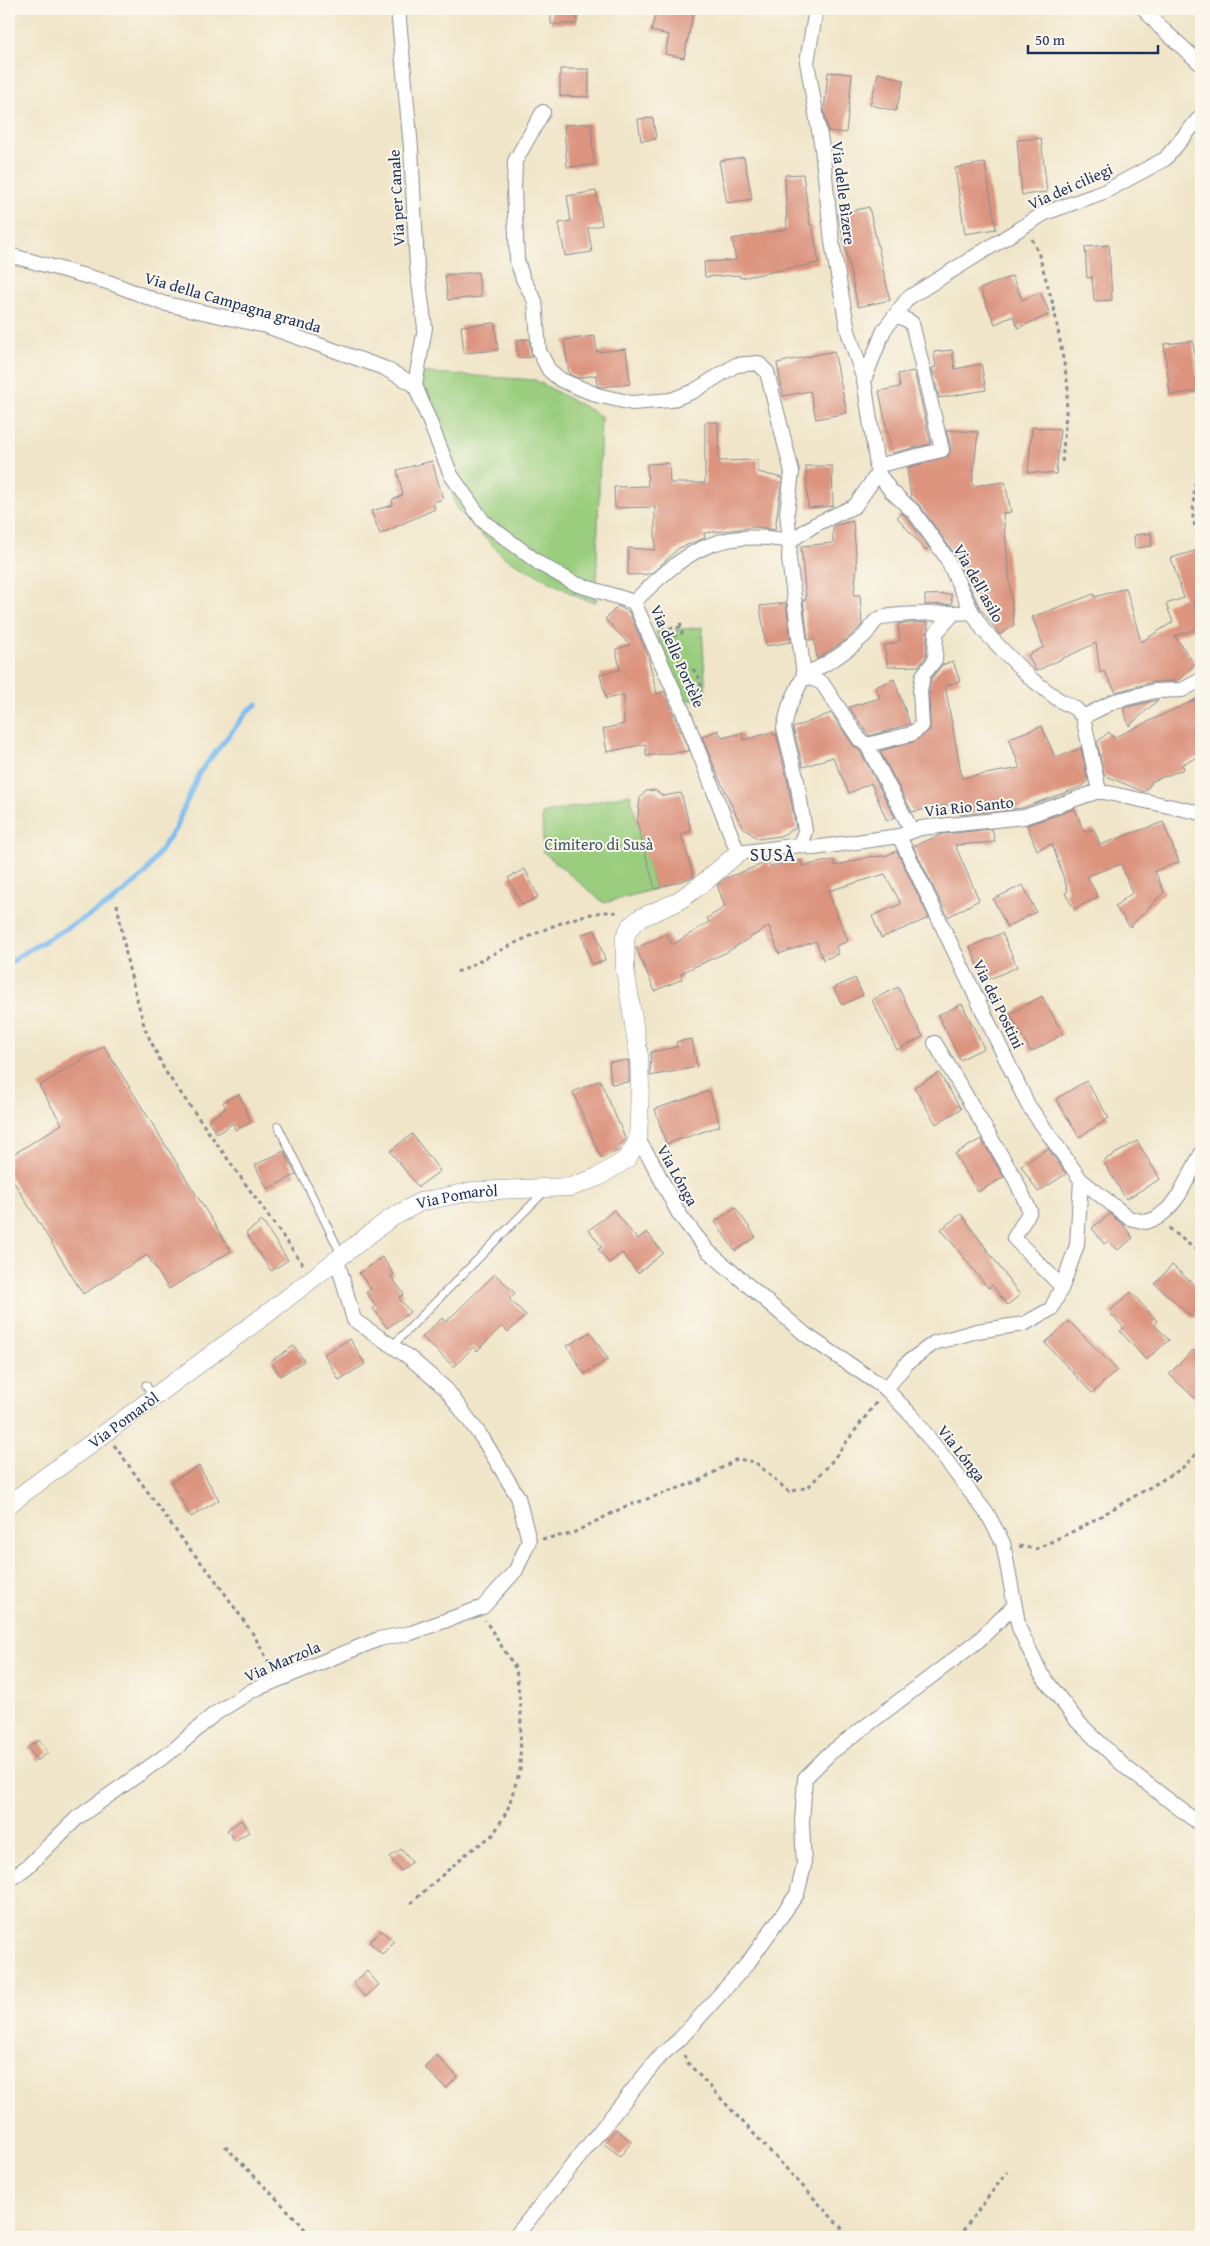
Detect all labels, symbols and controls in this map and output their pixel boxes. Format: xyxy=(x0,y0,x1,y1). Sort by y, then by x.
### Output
scale bar xyxy=(1028,22,1158,54)
text: 50 m xyxy=(1035,29,1066,50)
street label: Via delle Bìzere xyxy=(826,140,862,246)
street label: Via per Canale xyxy=(381,149,411,247)
street label: Via dei ciliegi xyxy=(1024,156,1117,215)
street label: Via della Campagna granda xyxy=(142,265,325,339)
street label: Via dell'asilo xyxy=(948,539,1010,627)
street label: Via delle Portèle xyxy=(645,601,711,711)
street label: Via Rio Santo xyxy=(923,789,1015,823)
park label: Cimitero di Susà xyxy=(545,832,654,856)
district label: SUSÀ xyxy=(750,840,796,868)
street label: Via dei Postini xyxy=(967,955,1031,1053)
street label: Via Lónga xyxy=(651,1140,705,1210)
street label: Via Pomaròl xyxy=(414,1178,499,1215)
street label: Via Pomaròl xyxy=(83,1385,164,1454)
street label: Via Lónga xyxy=(932,1419,992,1487)
street label: Via Marzola xyxy=(240,1634,324,1688)

